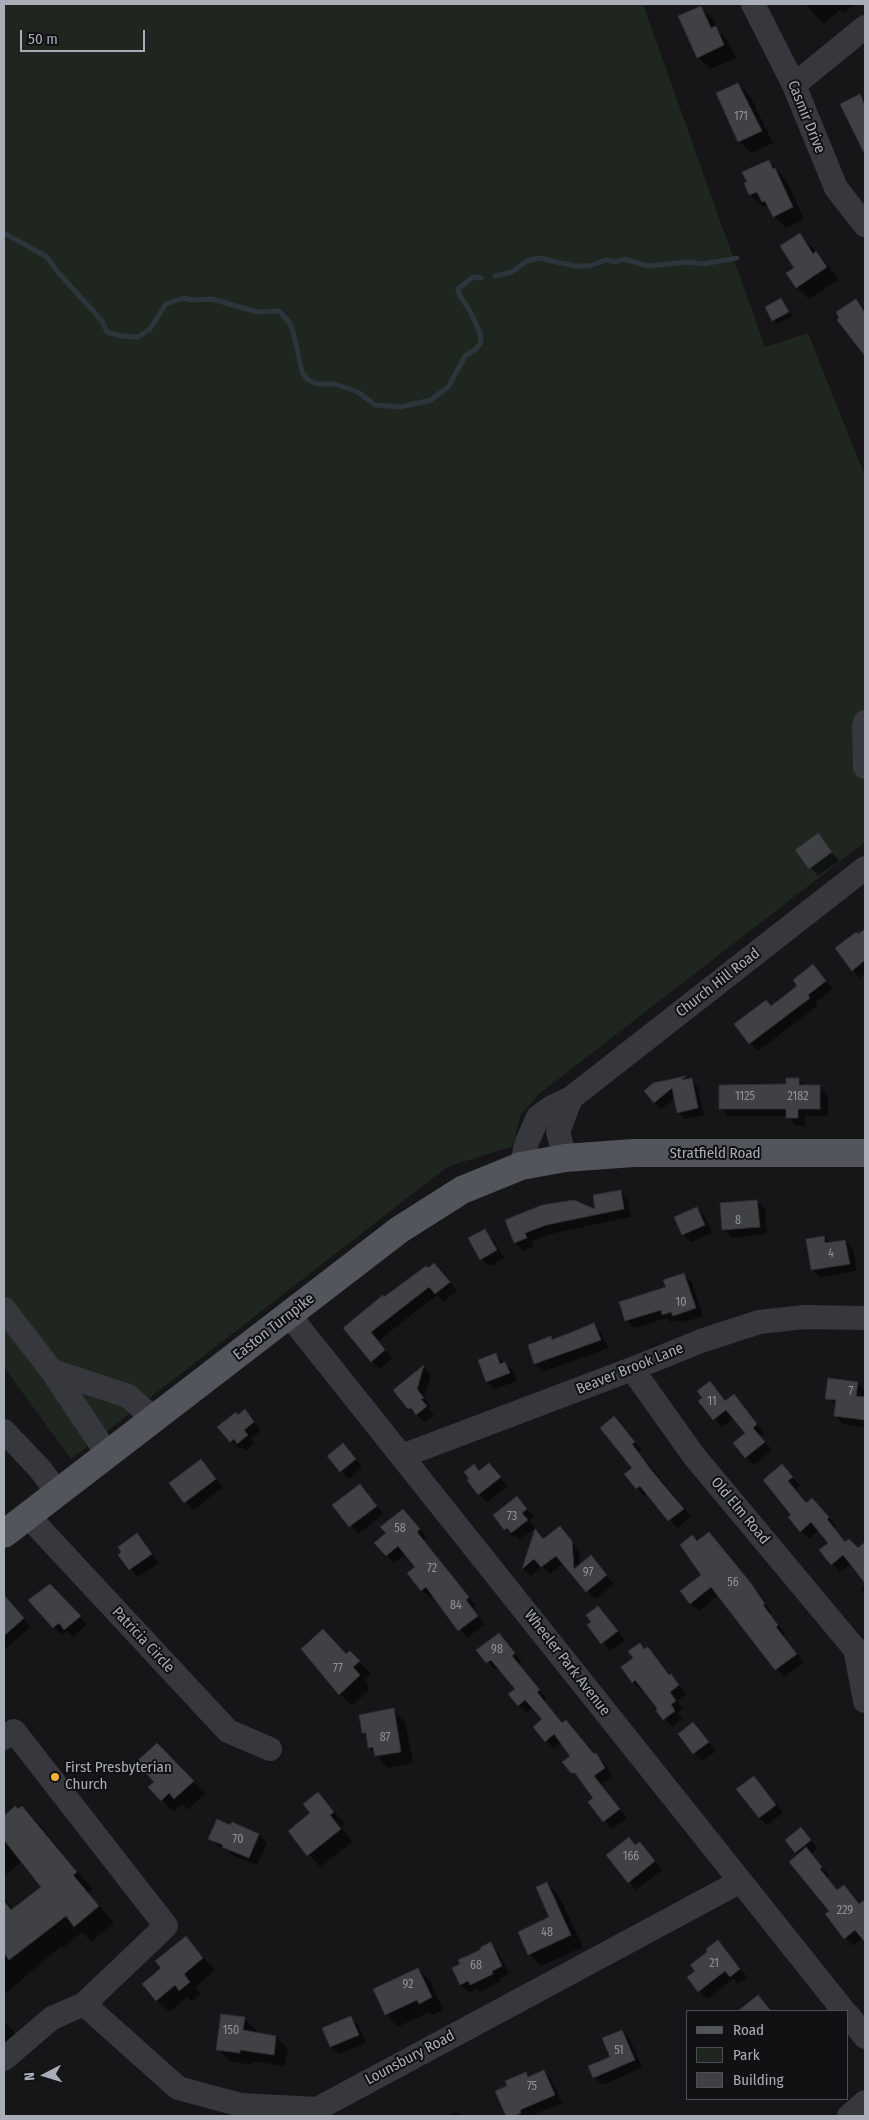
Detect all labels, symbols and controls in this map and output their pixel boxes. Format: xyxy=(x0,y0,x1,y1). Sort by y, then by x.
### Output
scale bar xyxy=(22,20,148,52)
text: 50 m xyxy=(28,30,58,48)
street label: Casmir Drive xyxy=(783,78,829,156)
house number: 171 xyxy=(734,110,748,124)
street label: Church Hill Road xyxy=(673,945,763,1021)
house number: 1125 xyxy=(735,1090,755,1104)
house number: 2182 xyxy=(788,1090,808,1104)
street label: Stratfield Road xyxy=(669,1145,761,1163)
house number: 8 xyxy=(735,1214,741,1228)
house number: 4 xyxy=(828,1247,834,1261)
street label: Easton Turnpike xyxy=(230,1290,318,1364)
house number: 10 xyxy=(676,1296,686,1310)
street label: Beaver Brook Lane xyxy=(574,1339,686,1399)
house number: 7 xyxy=(849,1385,853,1399)
house number: 11 xyxy=(707,1395,717,1409)
street label: Old Elm Road xyxy=(707,1474,773,1548)
house number: 73 xyxy=(507,1510,517,1524)
house number: 58 xyxy=(394,1522,406,1536)
house number: 72 xyxy=(427,1562,437,1576)
house number: 97 xyxy=(583,1566,593,1580)
house number: 56 xyxy=(727,1576,739,1590)
house number: 84 xyxy=(450,1599,462,1613)
street label: Patricia Circle xyxy=(108,1603,178,1677)
street label: Wheeler Park Avenue xyxy=(520,1607,614,1719)
house number: 98 xyxy=(491,1643,503,1657)
house number: 77 xyxy=(333,1662,343,1676)
house number: 87 xyxy=(380,1731,390,1745)
place label: First Presbyterian Church xyxy=(65,1759,172,1794)
marker: First Presbyterian Church xyxy=(49,1771,61,1783)
house number: 70 xyxy=(233,1833,243,1847)
house number: 166 xyxy=(623,1850,639,1864)
house number: 229 xyxy=(837,1904,853,1918)
house number: 48 xyxy=(541,1926,553,1940)
house number: 21 xyxy=(709,1957,719,1971)
house number: 68 xyxy=(470,1959,482,1973)
house number: 92 xyxy=(403,1978,413,1992)
legend xyxy=(686,2010,849,2100)
text: Road xyxy=(733,2021,764,2039)
house number: 150 xyxy=(223,2024,239,2038)
street label: Lounsbury Road xyxy=(362,2027,458,2089)
house number: 51 xyxy=(614,2044,624,2058)
text: Park xyxy=(733,2046,760,2064)
north arrow xyxy=(20,2050,70,2100)
text: N xyxy=(21,2071,38,2081)
text: Building xyxy=(733,2071,784,2089)
house number: 75 xyxy=(527,2080,537,2094)

